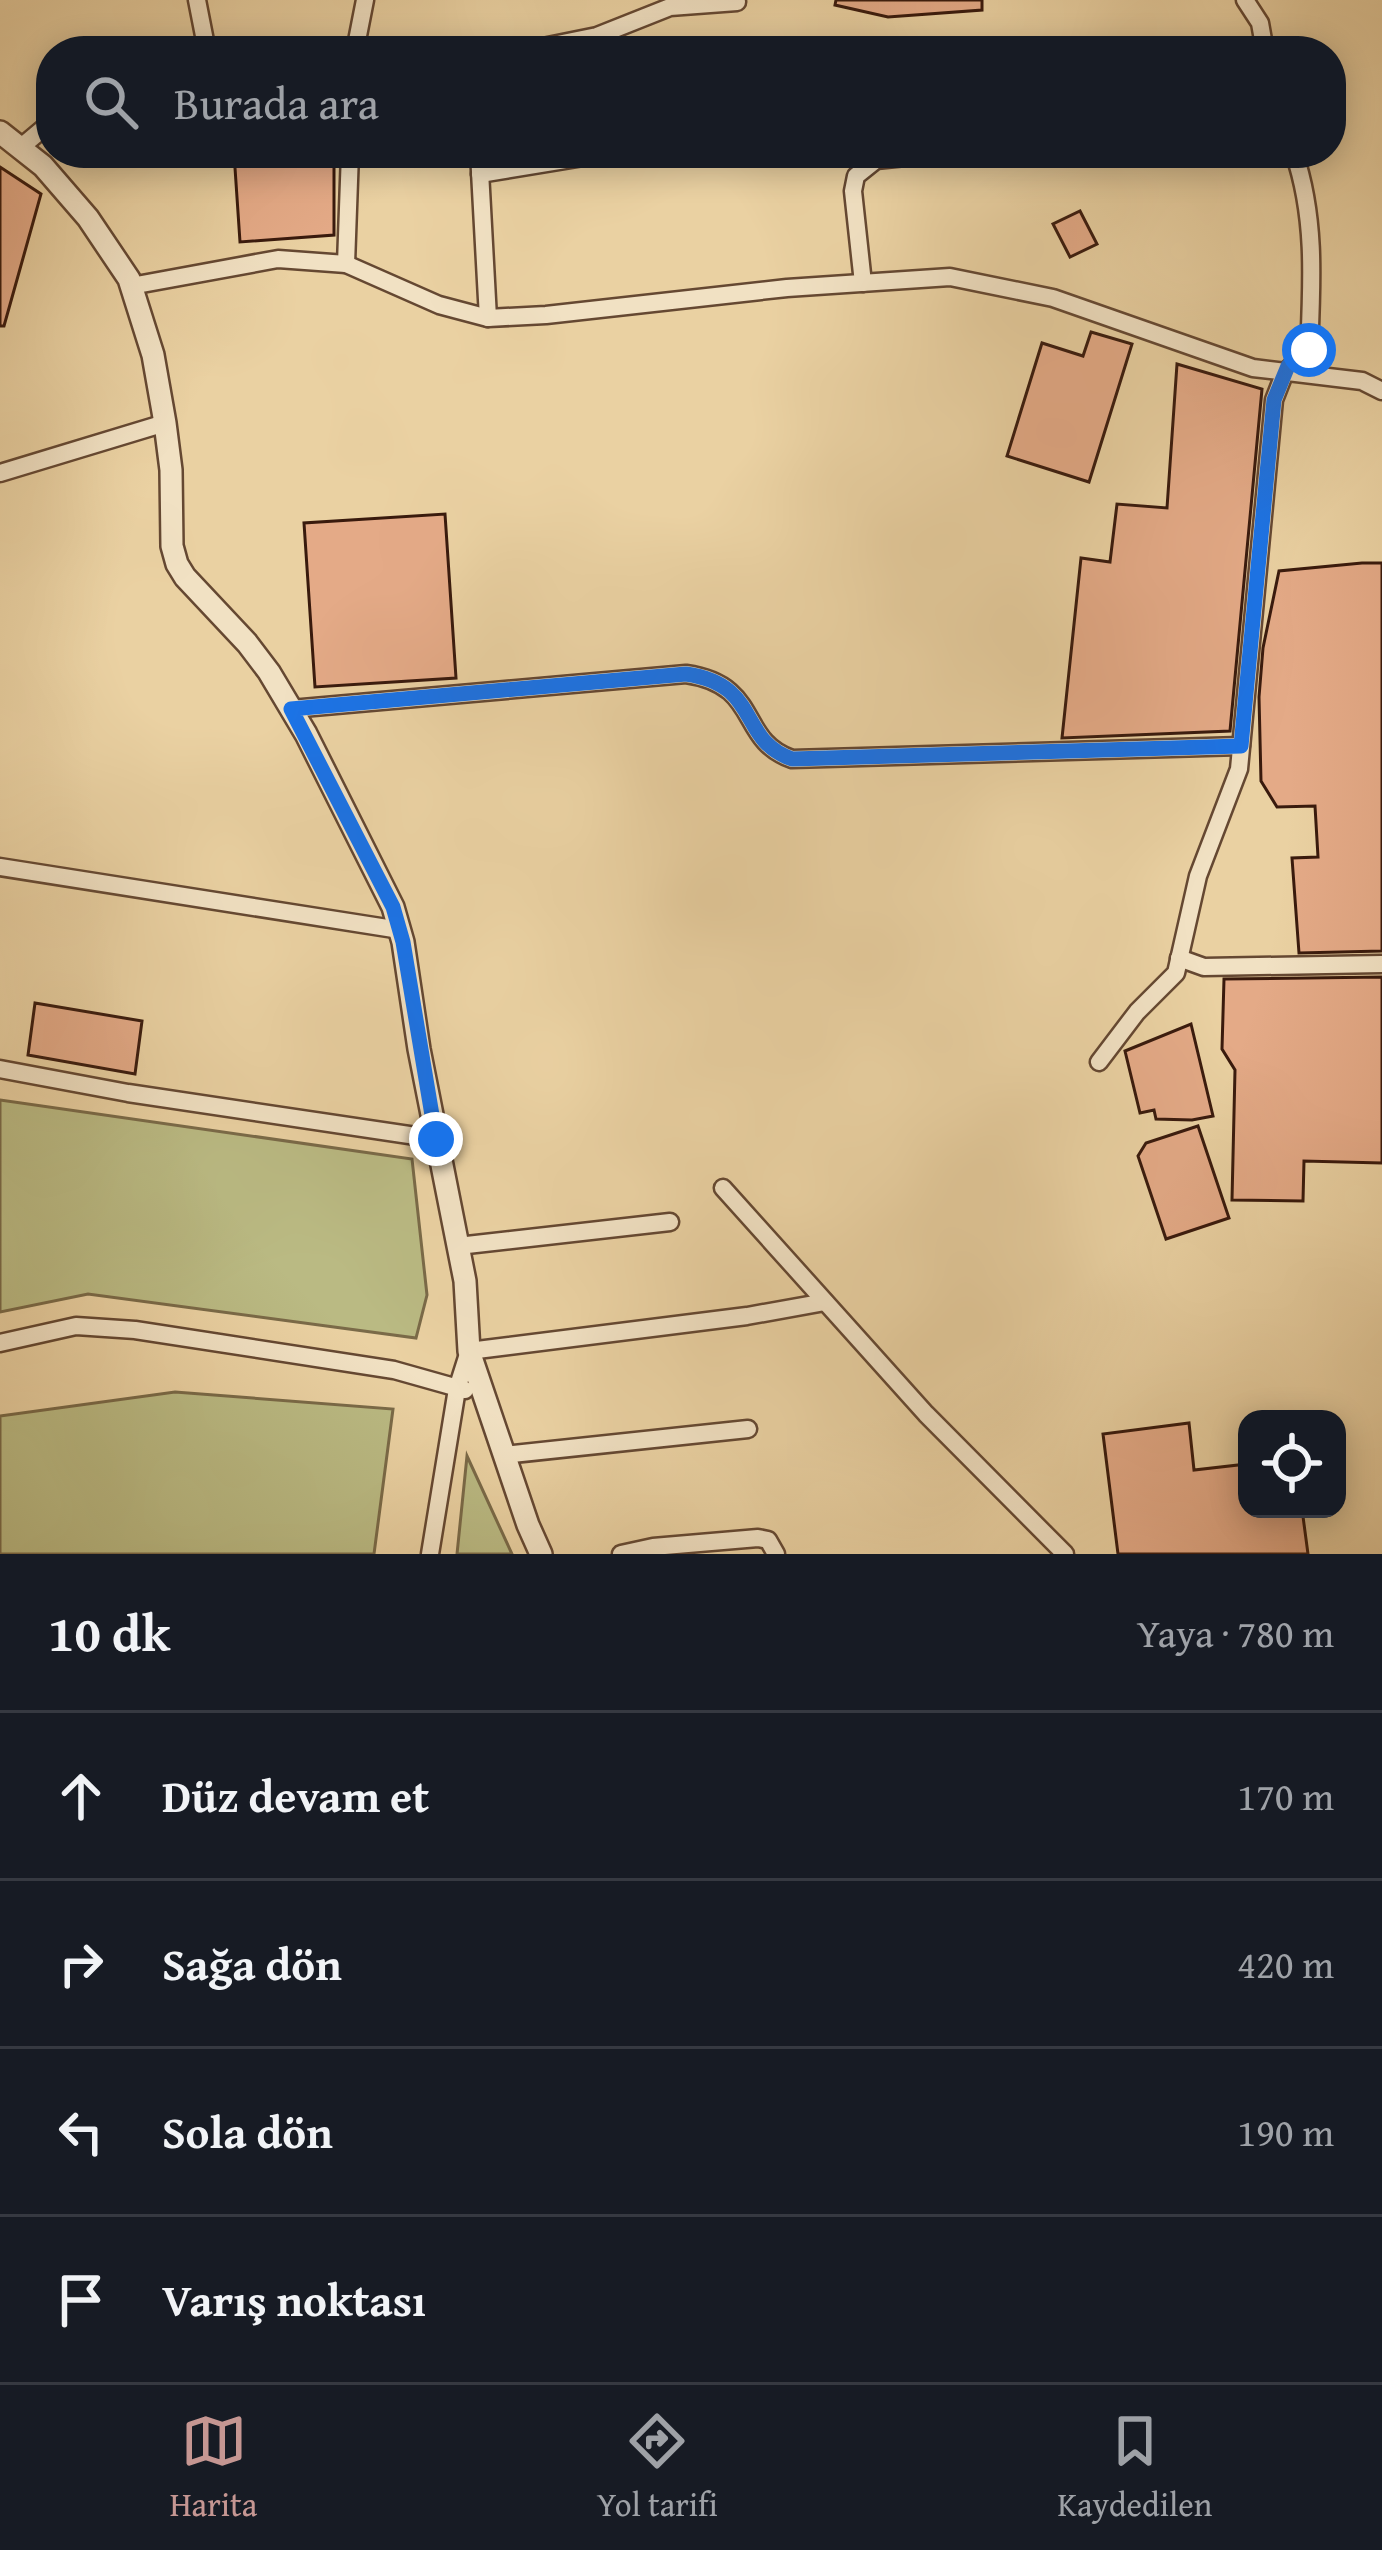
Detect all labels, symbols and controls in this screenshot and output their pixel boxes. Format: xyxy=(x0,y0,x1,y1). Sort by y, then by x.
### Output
search box xyxy=(36,36,1346,168)
icon: search xyxy=(78,69,144,135)
text: Burada ara xyxy=(174,70,379,135)
route start xyxy=(1282,323,1336,377)
route end xyxy=(409,1112,463,1166)
map controls xyxy=(1238,1410,1346,1518)
button: locate xyxy=(1238,1410,1346,1518)
text: 10 dk xyxy=(48,1595,170,1670)
text: Yaya · 780 m xyxy=(1137,1604,1334,1661)
icon: ahead xyxy=(48,1763,114,1829)
text: Düz devam et xyxy=(162,1763,429,1828)
text: 170 m xyxy=(1237,1767,1334,1824)
icon: right xyxy=(48,1931,114,1997)
text: Sağa dön xyxy=(162,1931,342,1996)
text: 420 m xyxy=(1237,1935,1334,1992)
icon: left xyxy=(48,2099,114,2165)
text: Sola dön xyxy=(162,2099,333,2164)
text: 190 m xyxy=(1237,2103,1334,2160)
icon: arrive xyxy=(48,2267,114,2333)
text: Varış noktası xyxy=(162,2267,426,2332)
tab: Harita xyxy=(170,2408,257,2528)
tab: Yol tarifi xyxy=(597,2408,718,2528)
tab: Kaydedilen xyxy=(1057,2408,1212,2528)

